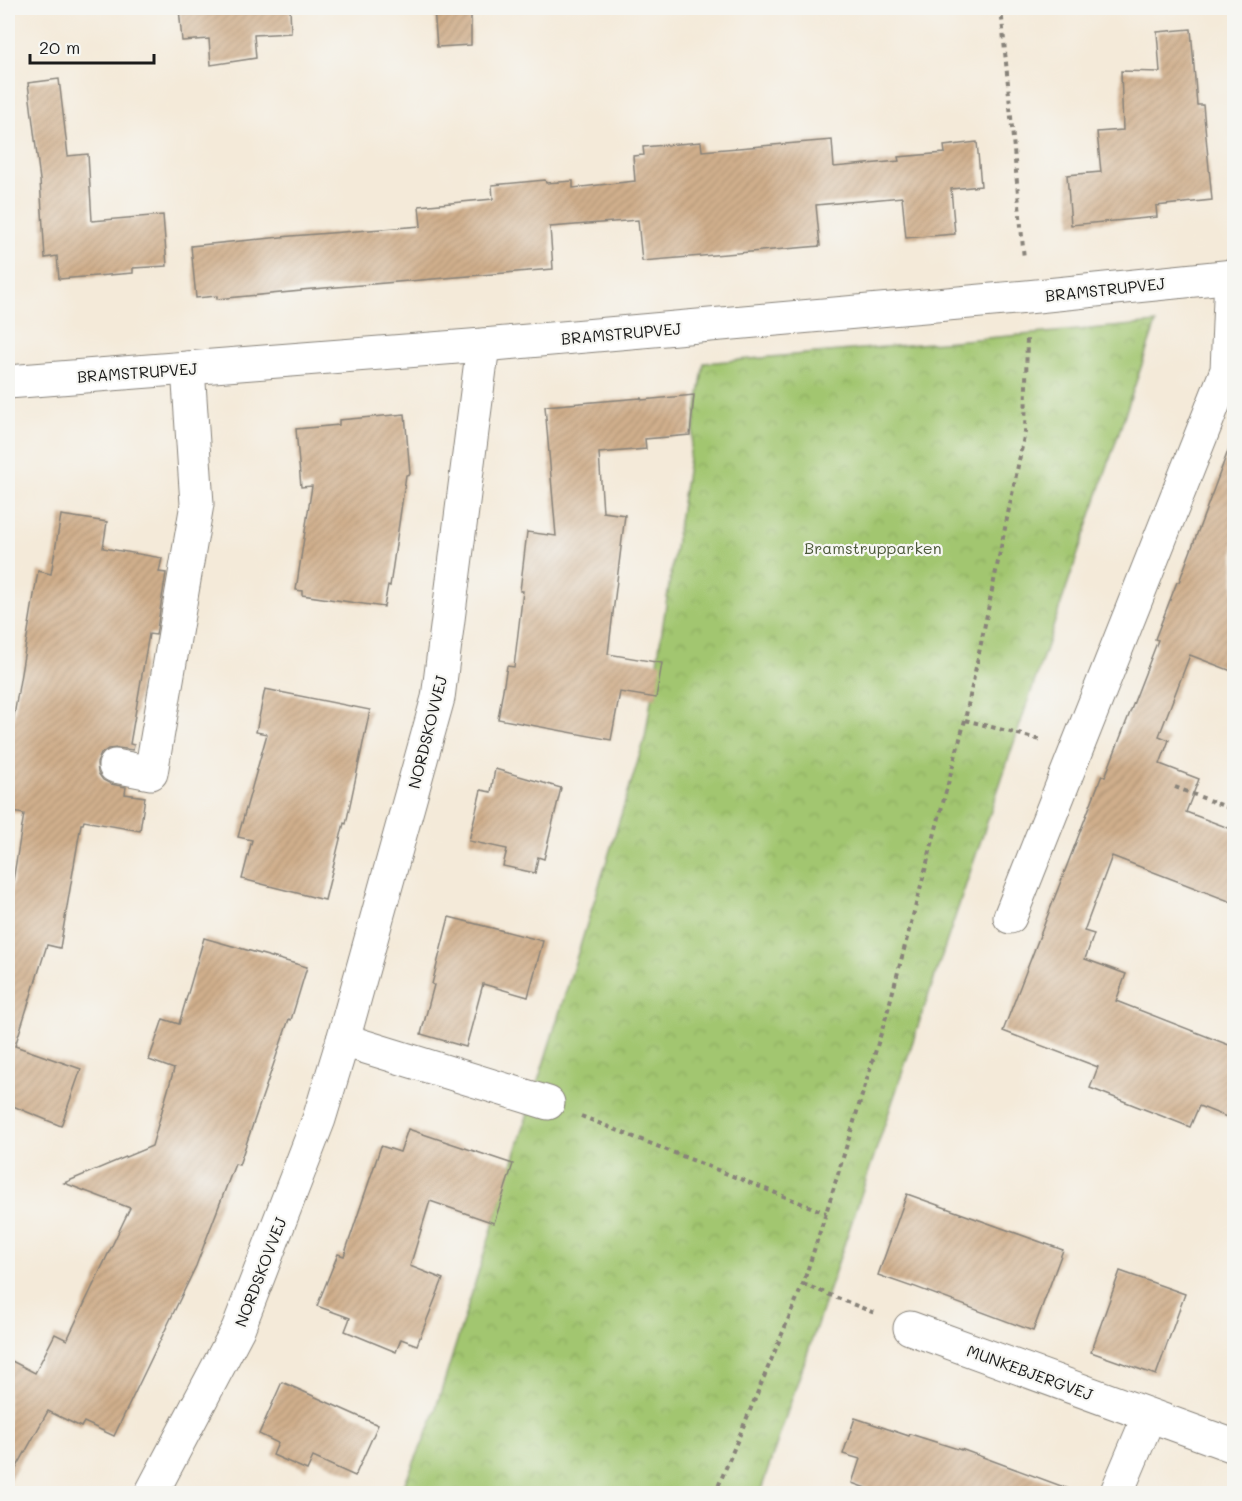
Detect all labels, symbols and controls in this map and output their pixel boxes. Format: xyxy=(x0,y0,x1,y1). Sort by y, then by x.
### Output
scale bar xyxy=(30,27,154,65)
text: 20 m xyxy=(39,35,80,59)
street label: BRAMSTRUPVEJ xyxy=(1044,272,1166,306)
street label: BRAMSTRUPVEJ xyxy=(560,317,682,349)
street label: BRAMSTRUPVEJ xyxy=(76,357,198,387)
park label: Bramstrupparken xyxy=(804,537,942,558)
street label: NORDSKOVVEJ xyxy=(403,673,451,791)
street label: NORDSKOVVEJ xyxy=(229,1214,291,1330)
street label: MUNKEBJERGVEJ xyxy=(964,1339,1096,1405)

